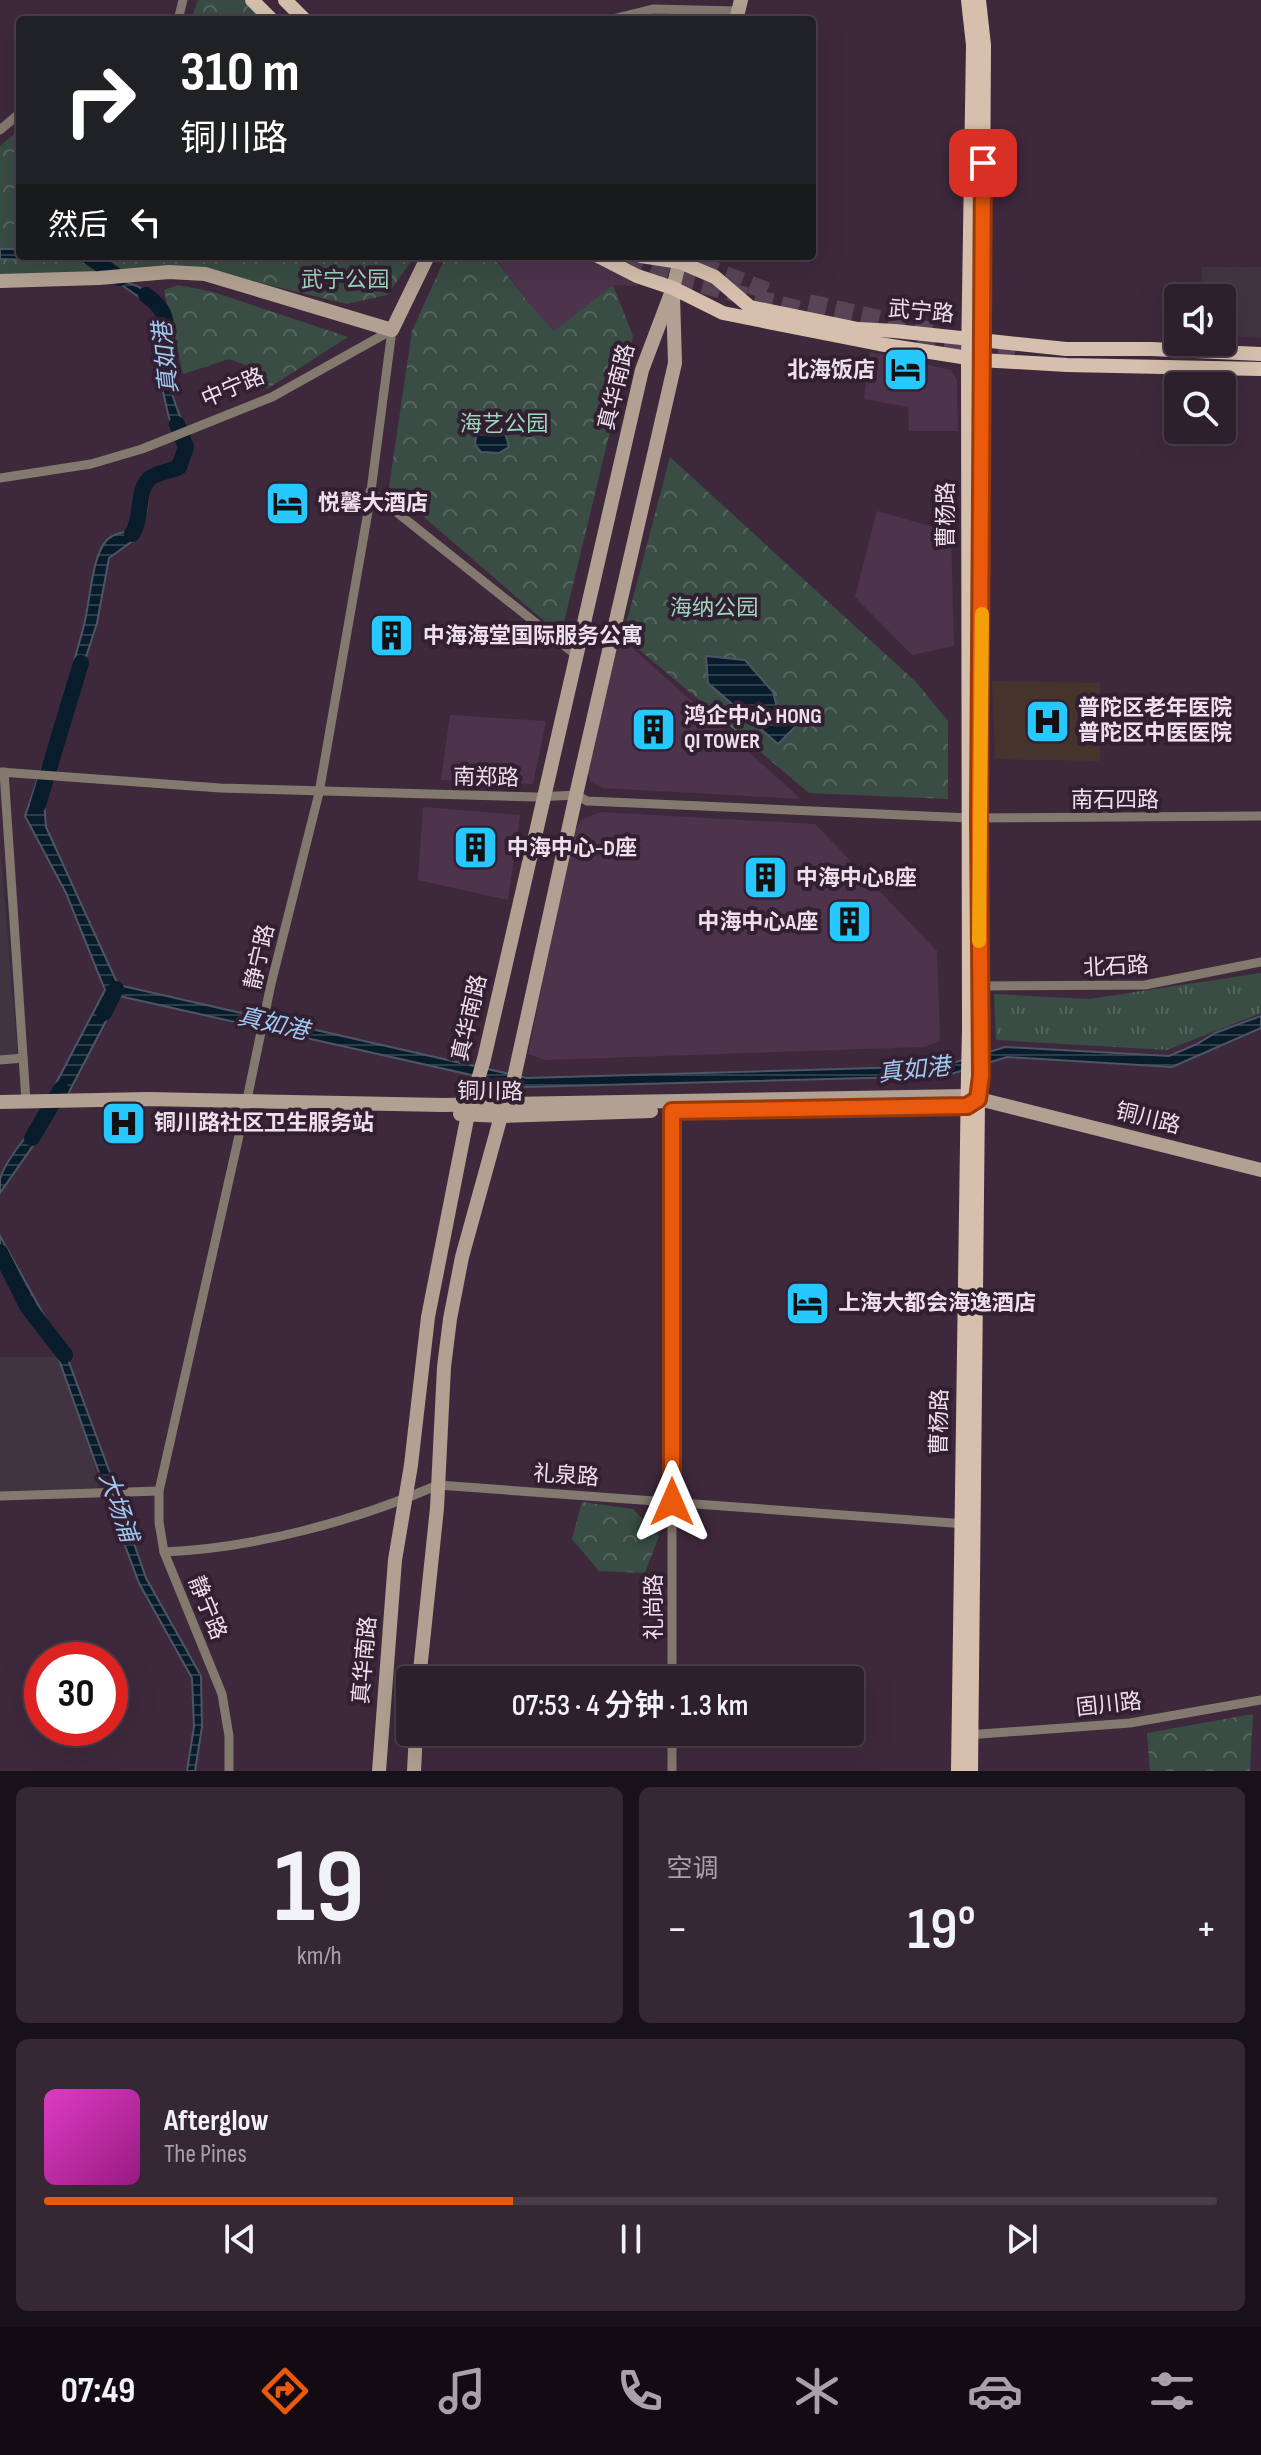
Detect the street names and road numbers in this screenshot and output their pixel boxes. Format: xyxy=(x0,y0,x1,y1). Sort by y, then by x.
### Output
street label: 武宁路 xyxy=(887,296,955,328)
street label: 真华南路 xyxy=(593,341,641,433)
street label: 中宁路 xyxy=(197,363,269,413)
street label: 曹杨路 xyxy=(933,482,960,548)
street label: 南郑路 xyxy=(453,764,519,792)
street label: 南石四路 xyxy=(1071,787,1159,814)
street label: 静宁路 xyxy=(239,922,281,992)
street label: 北石路 xyxy=(1082,952,1150,982)
street label: 真华南路 xyxy=(447,972,493,1064)
street label: 铜川路 xyxy=(457,1078,523,1106)
street label: 铜川路 xyxy=(1113,1098,1183,1140)
street label: 曹杨路 xyxy=(926,1389,954,1455)
street label: 礼泉路 xyxy=(532,1460,600,1492)
street label: 静宁路 xyxy=(182,1572,232,1644)
street label: 礼尚路 xyxy=(641,1574,668,1640)
street label: 真华南路 xyxy=(348,1615,382,1705)
street label: 固川路 xyxy=(1075,1688,1143,1722)

